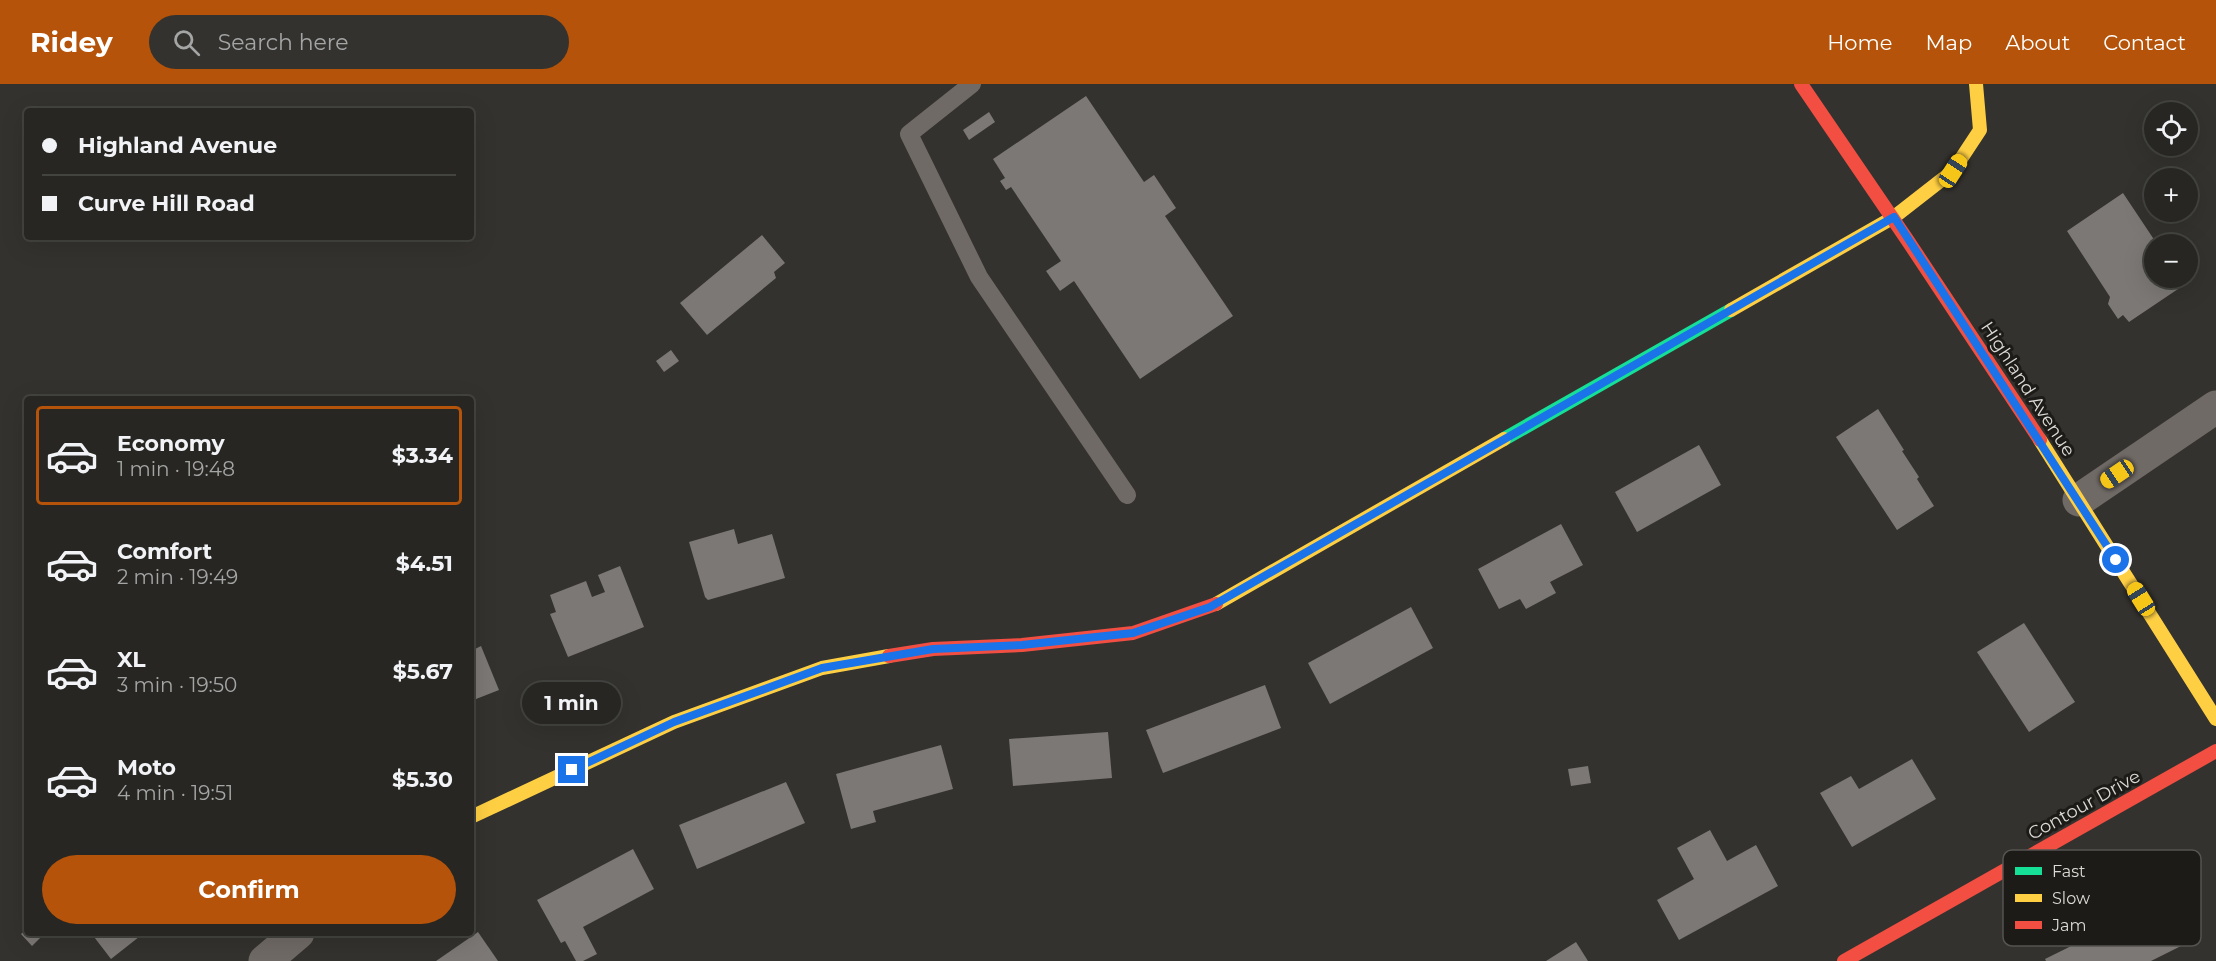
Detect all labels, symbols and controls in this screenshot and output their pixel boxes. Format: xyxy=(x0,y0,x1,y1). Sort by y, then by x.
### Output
search box xyxy=(149,15,569,69)
text: Ridey xyxy=(30,25,113,59)
icon: search xyxy=(170,26,203,59)
text: Search here xyxy=(218,29,349,56)
text: Home xyxy=(1827,30,1892,55)
text: Map xyxy=(1925,30,1972,55)
text: About xyxy=(2005,30,2070,55)
text: Contact xyxy=(2103,30,2186,55)
map controls xyxy=(2144,102,2198,288)
button: locate xyxy=(2144,102,2198,156)
text: Highland Avenue xyxy=(78,132,277,159)
car xyxy=(1936,151,1970,191)
button: + xyxy=(2144,168,2198,222)
text: Curve Hill Road xyxy=(78,190,255,217)
button: − xyxy=(2144,234,2198,288)
street label: Highland Avenue xyxy=(1976,317,2080,461)
icon: car xyxy=(45,429,99,483)
text: Economy xyxy=(117,430,225,457)
text: $3.34 xyxy=(392,442,453,469)
car xyxy=(2097,456,2137,492)
text: 1 min · 19:48 xyxy=(117,457,235,481)
icon: car xyxy=(45,537,99,591)
text: Comfort xyxy=(117,538,212,565)
route start xyxy=(2102,546,2129,573)
text: $4.51 xyxy=(396,550,453,577)
text: 2 min · 19:49 xyxy=(117,565,238,589)
car xyxy=(2124,579,2158,619)
icon: car xyxy=(45,645,99,699)
text: XL xyxy=(117,646,146,673)
text: $5.67 xyxy=(393,658,453,685)
text: 3 min · 19:50 xyxy=(117,673,237,697)
callout: 1 min xyxy=(522,683,622,725)
text: 1 min xyxy=(544,691,599,715)
icon: car xyxy=(45,753,99,807)
text: Moto xyxy=(117,754,176,781)
route end xyxy=(558,756,585,783)
street label: Contour Drive xyxy=(2024,765,2144,845)
text: $5.30 xyxy=(392,766,453,793)
text: 4 min · 19:51 xyxy=(117,781,233,805)
legend xyxy=(2003,850,2201,946)
button: Confirm xyxy=(42,855,456,924)
text: Fast xyxy=(2052,862,2086,881)
text: Slow xyxy=(2052,889,2090,908)
text: Jam xyxy=(2051,916,2086,935)

